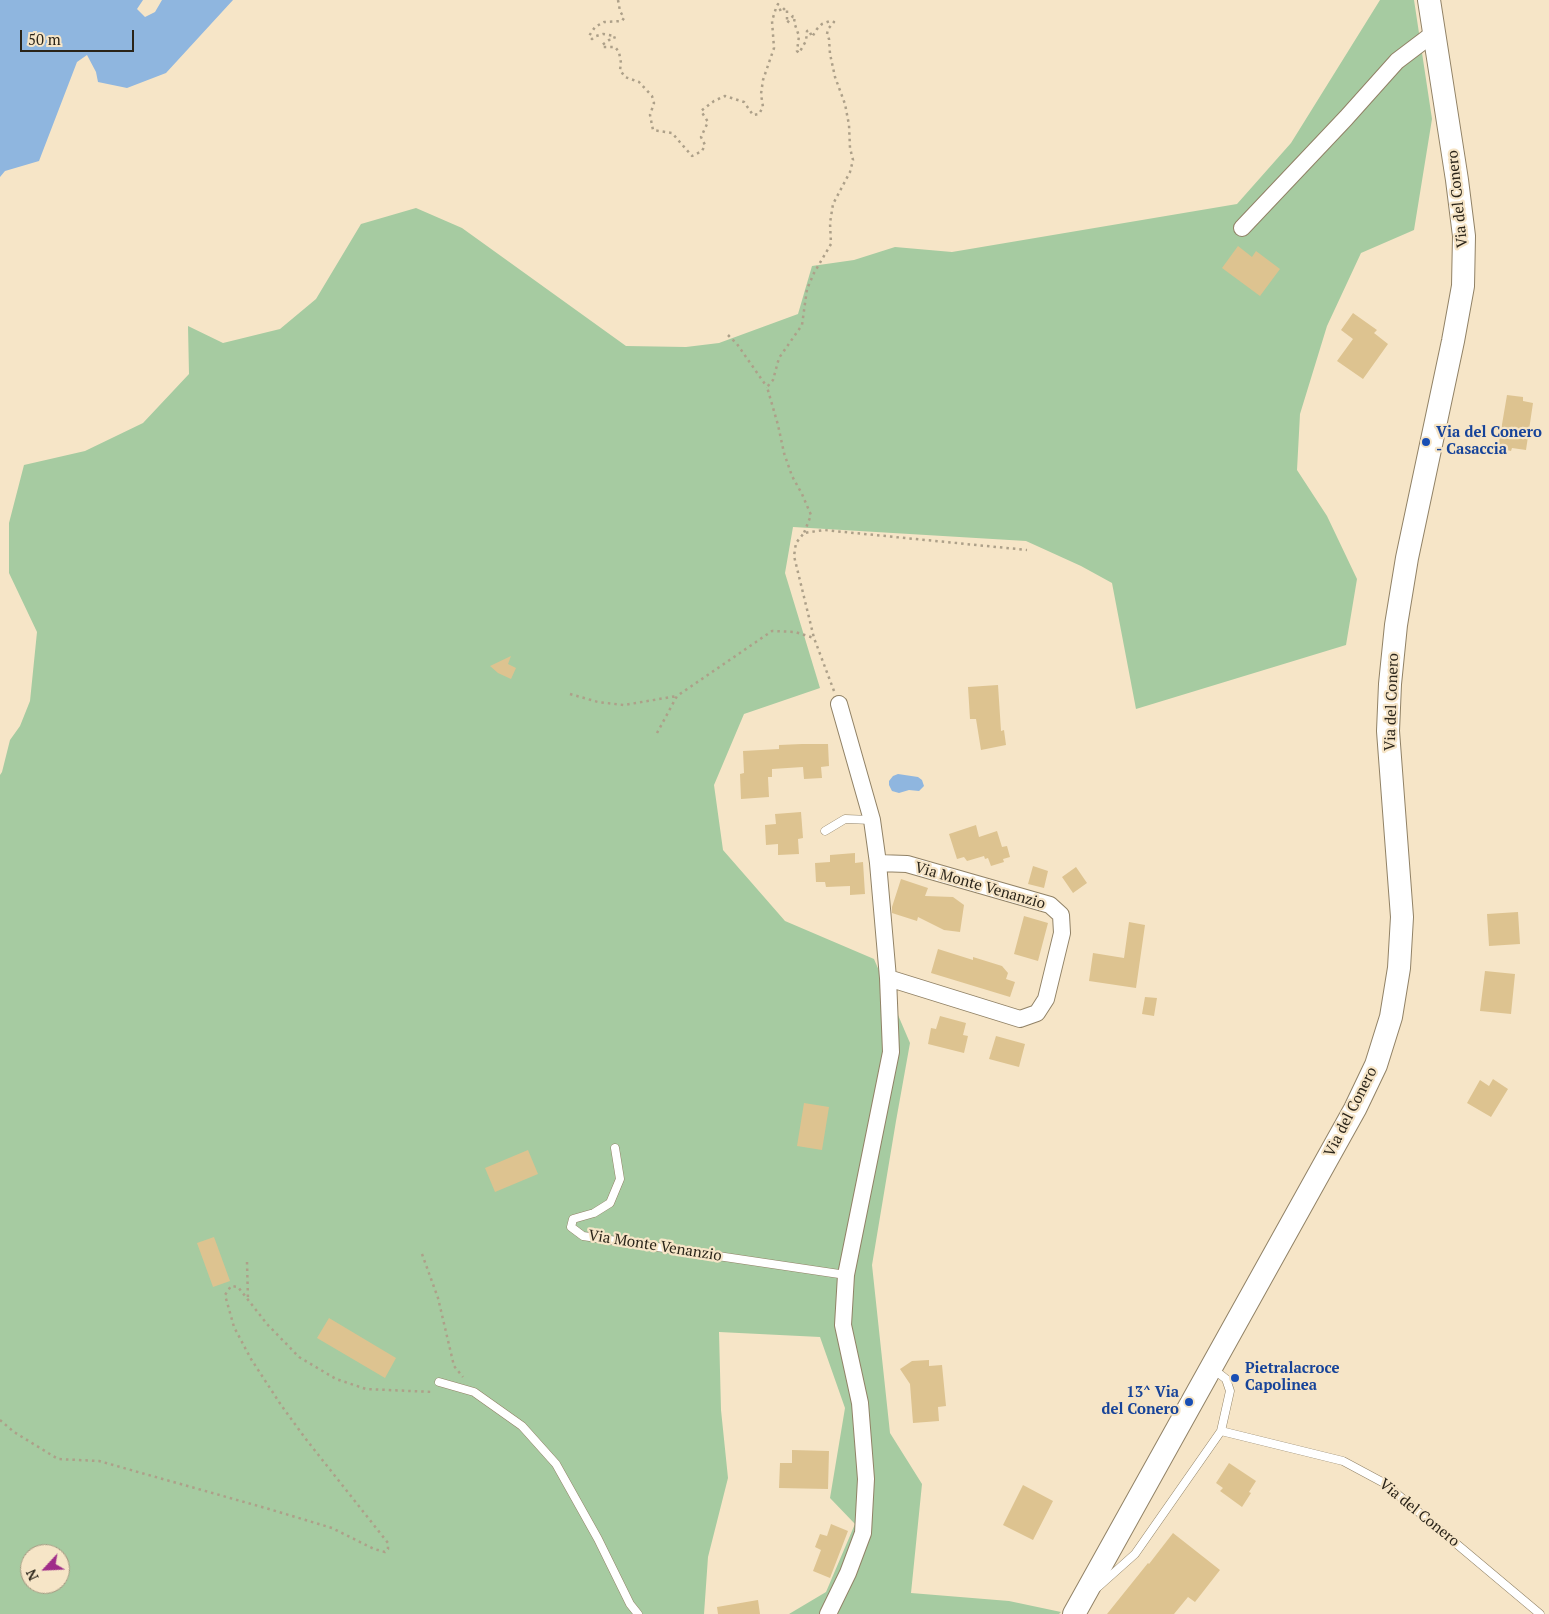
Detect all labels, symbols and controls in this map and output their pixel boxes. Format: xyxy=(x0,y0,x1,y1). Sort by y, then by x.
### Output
scale bar xyxy=(22,20,136,52)
text: 50 m xyxy=(28,29,61,49)
street label: Via del Conero xyxy=(1444,149,1472,249)
place label: Via del Conero - Casaccia xyxy=(1436,424,1542,459)
marker: Via del Conero - Casaccia xyxy=(1420,436,1432,448)
street label: Via del Conero xyxy=(1381,653,1403,751)
street label: Via Monte Venanzio xyxy=(913,859,1047,913)
street label: Via del Conero xyxy=(1321,1064,1381,1160)
street label: Via Monte Venanzio xyxy=(587,1227,723,1265)
place label: Pietralacroce Capolinea xyxy=(1245,1360,1339,1395)
marker: Pietralacroce Capolinea xyxy=(1229,1372,1241,1384)
place label: 13^ Via del Conero xyxy=(1101,1384,1179,1419)
marker: 13^ Via del Conero xyxy=(1183,1396,1195,1408)
street label: Via del Conero xyxy=(1375,1475,1463,1551)
north arrow xyxy=(20,1544,70,1594)
text: N xyxy=(21,1566,43,1584)

